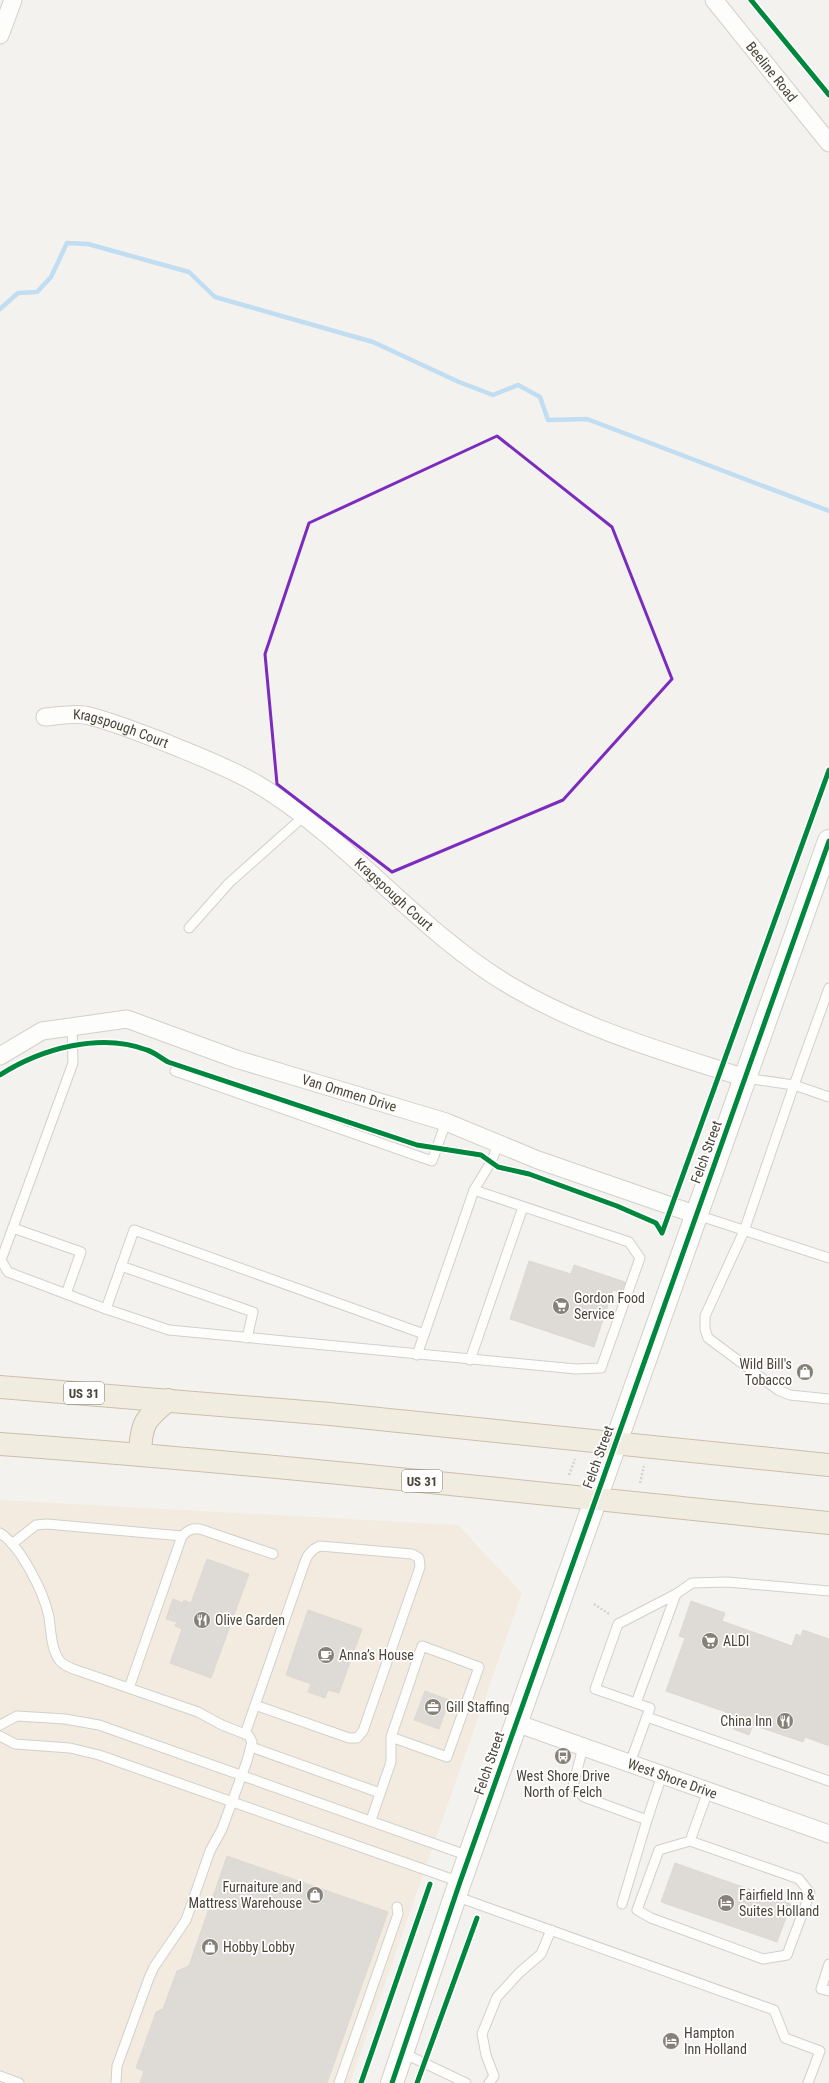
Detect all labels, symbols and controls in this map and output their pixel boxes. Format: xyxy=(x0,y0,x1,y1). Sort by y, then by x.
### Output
street label: Beeline Road xyxy=(743,39,800,105)
street label: Kragspough Court xyxy=(73,706,171,751)
street label: Kragspough Court xyxy=(352,855,436,934)
street label: Van Ommen Drive xyxy=(300,1071,399,1115)
street label: Felch Street xyxy=(687,1118,725,1186)
place label: Gordon Food Service xyxy=(574,1290,645,1322)
supermarket icon: Gordon Food Service xyxy=(551,1296,571,1316)
place label: Wild Bill's Tobacco xyxy=(739,1356,792,1388)
shop icon: Wild Bill's Tobacco xyxy=(795,1362,815,1382)
road number: US 31 xyxy=(64,1382,104,1404)
street label: Felch Street xyxy=(579,1423,617,1491)
road number: US 31 xyxy=(402,1470,442,1492)
restaurant icon: Olive Garden xyxy=(192,1610,212,1630)
place label: Olive Garden xyxy=(215,1612,285,1628)
supermarket icon: ALDI xyxy=(700,1631,720,1651)
place label: ALDI xyxy=(723,1633,749,1649)
cafe icon: Anna’s House xyxy=(316,1645,336,1665)
place label: Anna’s House xyxy=(339,1647,414,1663)
office icon: Gill Staffing xyxy=(423,1697,443,1717)
place label: Gill Staffing xyxy=(446,1699,509,1715)
restaurant icon: China Inn xyxy=(775,1711,795,1731)
place label: China Inn xyxy=(720,1713,772,1729)
street label: Felch Street xyxy=(471,1729,507,1797)
bus stop icon: West Shore Drive North of Felch xyxy=(553,1746,573,1766)
street label: West Shore Drive xyxy=(626,1755,720,1802)
place label: West Shore Drive North of Felch xyxy=(516,1768,610,1800)
place label: Furnaiture and Mattress Warehouse xyxy=(188,1879,302,1911)
shop icon: Furnaiture and Mattress Warehouse xyxy=(305,1885,325,1905)
place label: Fairfield Inn & Suites Holland xyxy=(739,1887,819,1919)
hotel icon: Fairfield Inn & Suites Holland xyxy=(716,1893,736,1913)
shop icon: Hobby Lobby xyxy=(200,1937,220,1957)
place label: Hobby Lobby xyxy=(223,1939,295,1955)
place label: Hampton Inn Holland xyxy=(684,2025,747,2057)
hotel icon: Hampton Inn Holland xyxy=(661,2031,681,2051)

